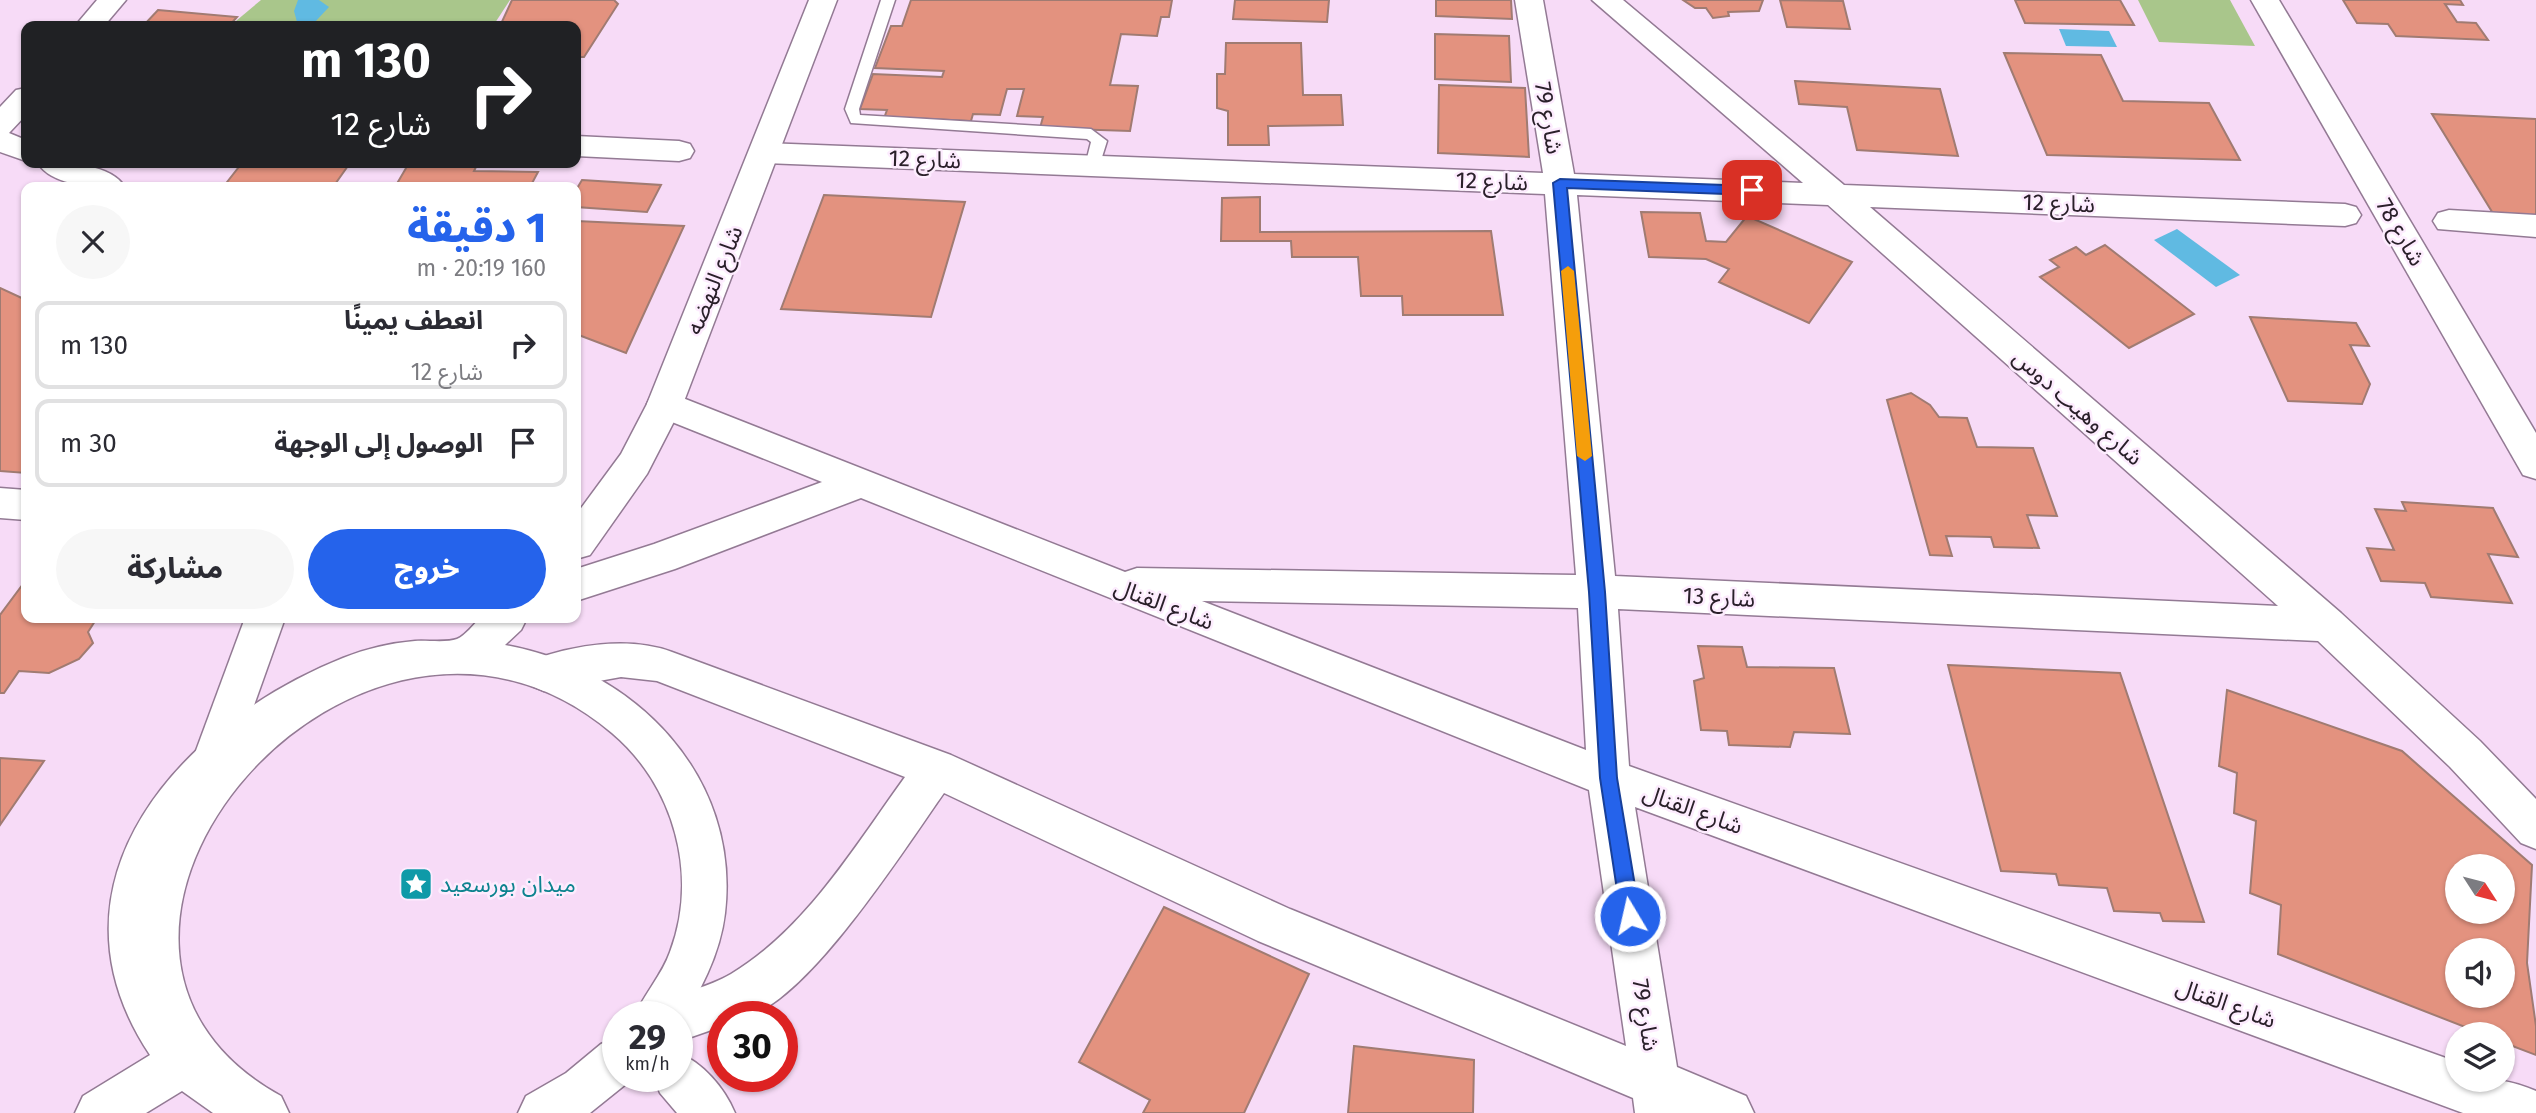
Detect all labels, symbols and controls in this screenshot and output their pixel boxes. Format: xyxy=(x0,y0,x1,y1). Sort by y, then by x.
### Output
text: 130 m xyxy=(301,31,431,90)
icon: right xyxy=(455,49,546,140)
street label: شارع 79 xyxy=(1526,80,1569,157)
text: شارع 12 xyxy=(330,105,431,143)
street label: شارع 12 xyxy=(888,144,962,177)
pin xyxy=(1722,160,1782,220)
street label: شارع 12 xyxy=(1455,166,1529,199)
icon: arrive xyxy=(1733,171,1771,209)
street label: شارع 12 xyxy=(2022,188,2096,221)
street label: شارع 78 xyxy=(2368,193,2431,272)
text: 1 دقيقة xyxy=(407,203,546,253)
button: close xyxy=(56,205,130,279)
street label: شارع النهضه xyxy=(679,221,751,340)
text: 160 m · 20:19 xyxy=(417,254,546,282)
text: انعطف يمينًا xyxy=(344,305,483,336)
icon: right xyxy=(504,326,542,364)
text: 130 m xyxy=(60,330,128,361)
street label: شارع وهيب دوس xyxy=(2005,343,2149,473)
text: شارع 12 xyxy=(411,358,483,386)
icon: arrive xyxy=(504,424,542,462)
text: 30 m xyxy=(60,428,117,459)
text: الوصول إلى الوجهة xyxy=(274,428,483,459)
button: مشاركة xyxy=(56,529,294,609)
button: خروج xyxy=(308,529,546,609)
street label: شارع القنال xyxy=(1109,572,1218,639)
street label: شارع 13 xyxy=(1682,581,1756,616)
street label: شارع القنال xyxy=(1638,778,1747,843)
north arrow xyxy=(2445,854,2515,924)
map controls xyxy=(2445,854,2515,1092)
place icon: ميدان بورسعيد xyxy=(397,865,435,903)
place label: ميدان بورسعيد xyxy=(440,870,576,898)
position arrow xyxy=(1593,879,1667,953)
button: sound xyxy=(2445,938,2515,1008)
street label: شارع القنال xyxy=(2171,972,2280,1037)
street label: شارع 79 xyxy=(1624,977,1666,1054)
speed limit sign: 30 xyxy=(707,1001,798,1092)
text: 29 xyxy=(629,1016,666,1058)
button: layers xyxy=(2445,1022,2515,1092)
text: km/h xyxy=(625,1053,670,1075)

